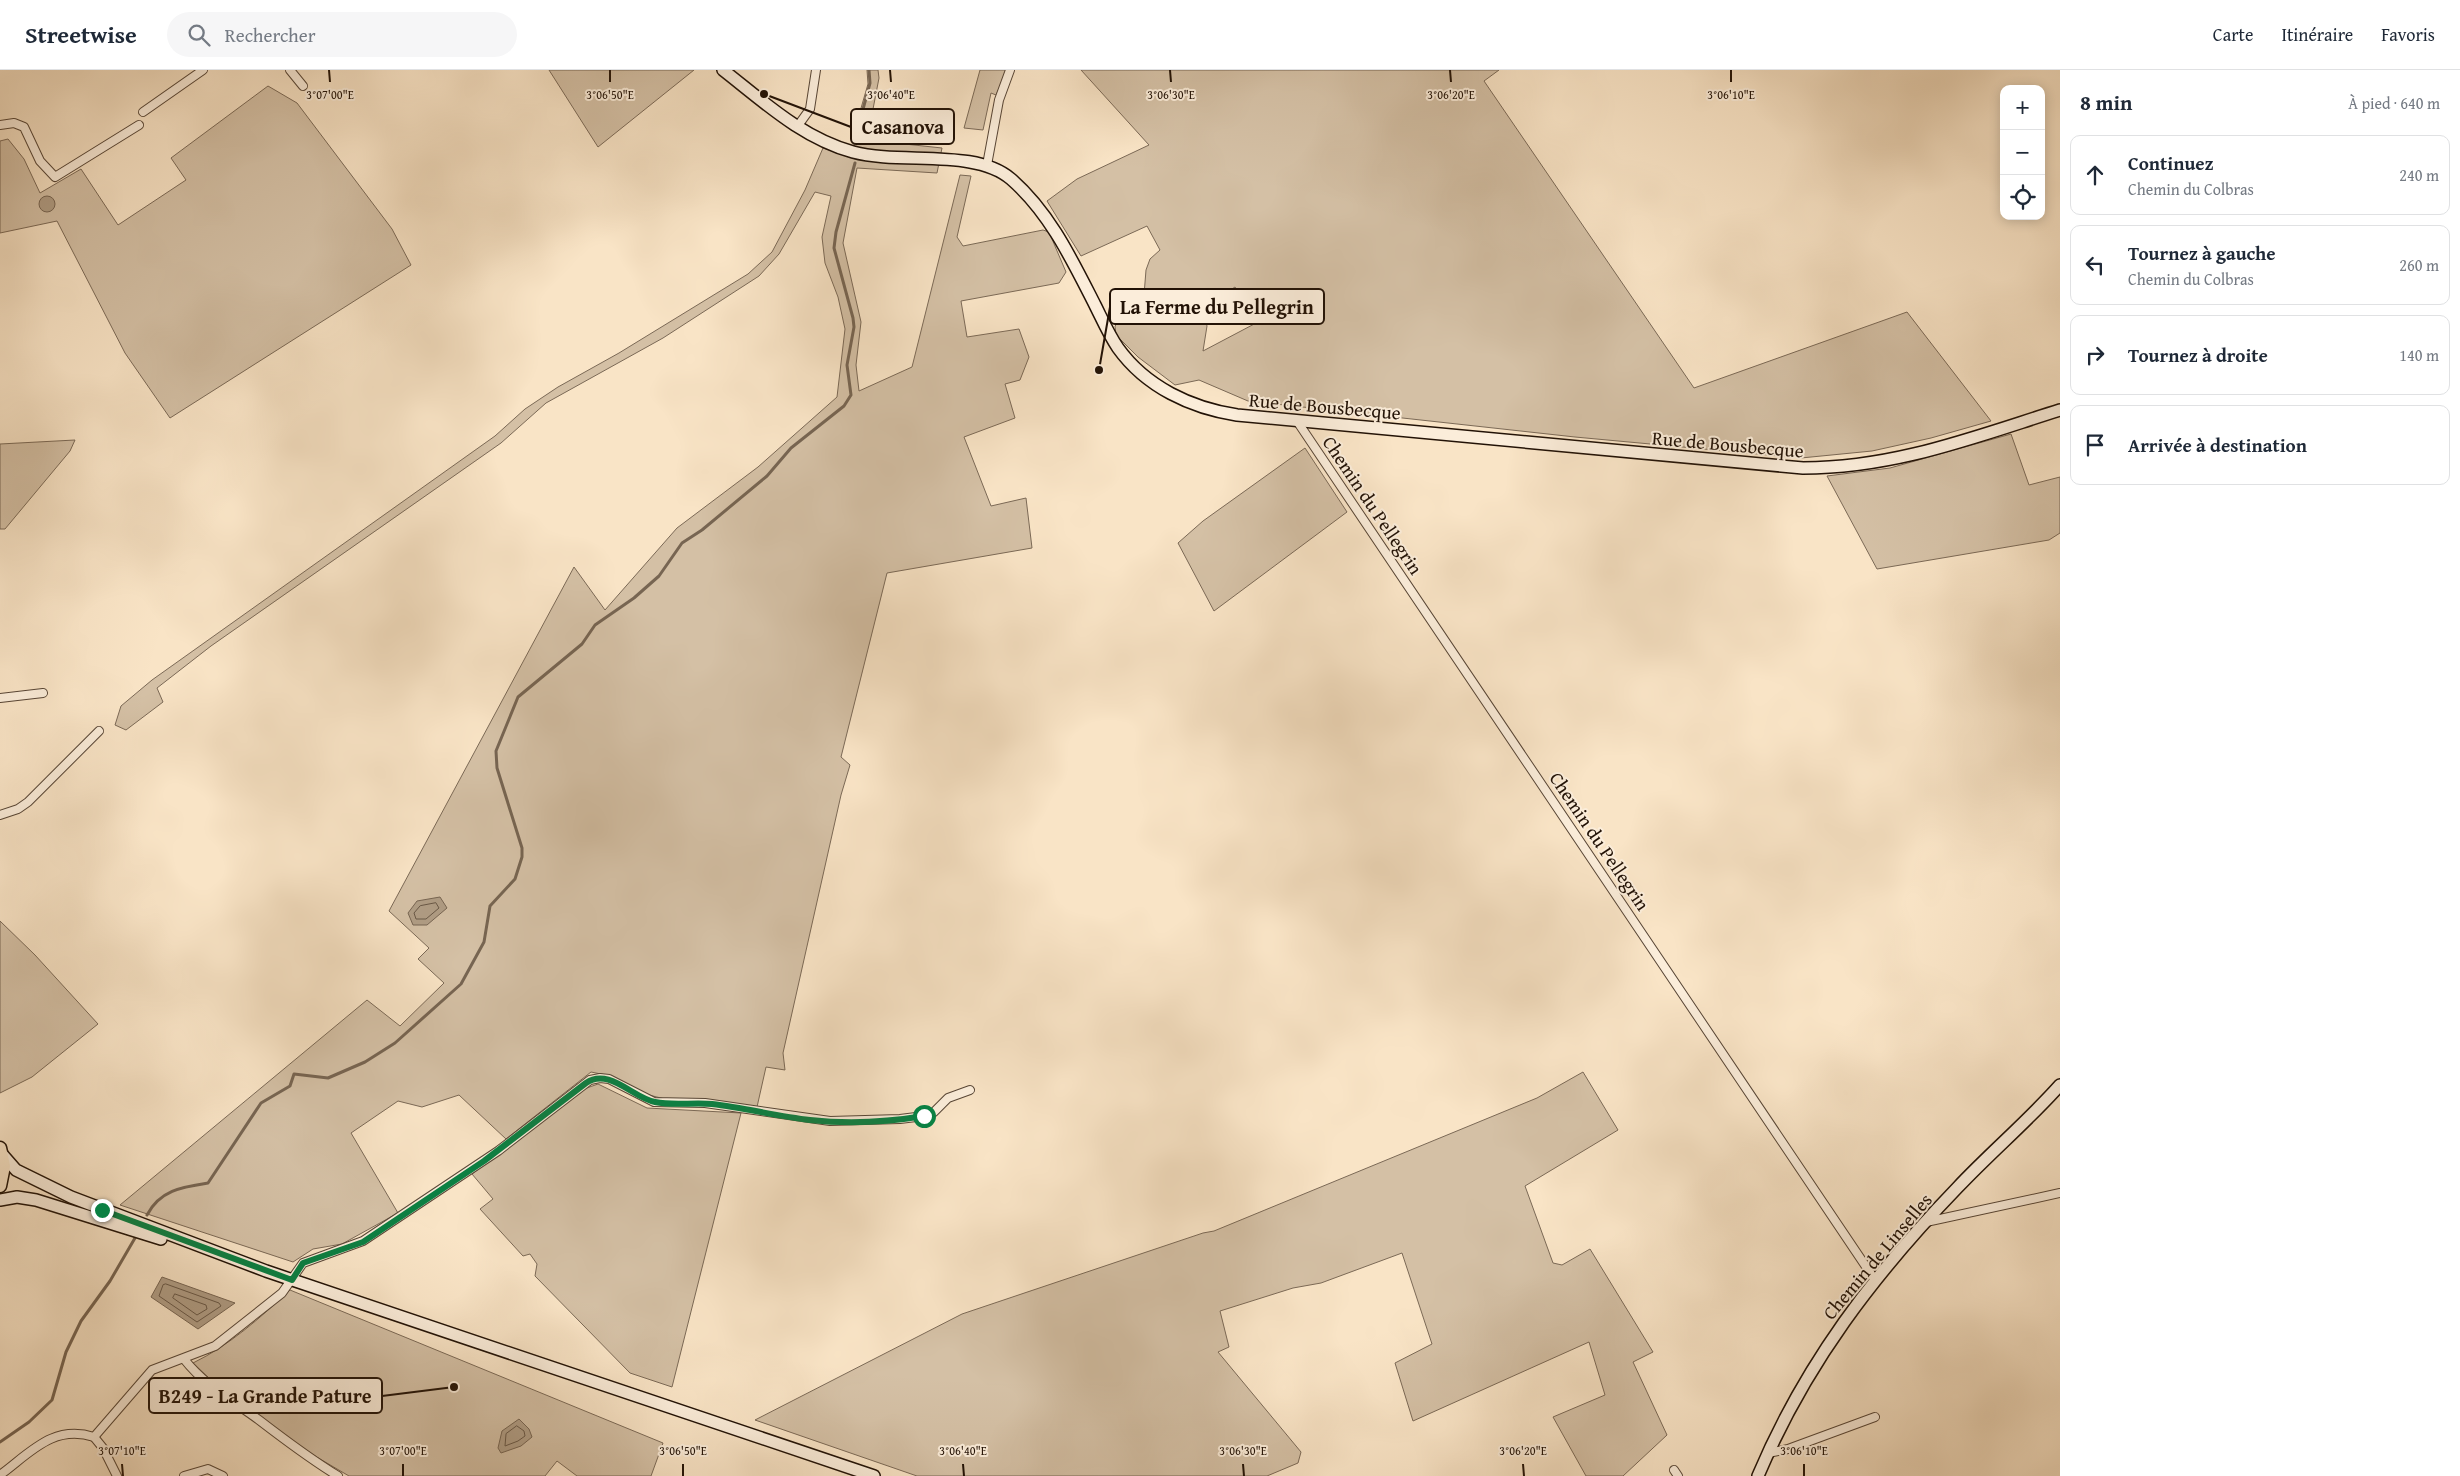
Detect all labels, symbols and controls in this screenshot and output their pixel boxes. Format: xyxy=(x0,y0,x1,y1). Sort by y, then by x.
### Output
search box xyxy=(167,12,517,57)
text: Streetwise xyxy=(25,17,137,52)
icon: search xyxy=(185,21,213,49)
text: Rechercher xyxy=(225,21,316,49)
text: Carte xyxy=(2213,21,2253,48)
text: Itinéraire xyxy=(2281,21,2353,48)
text: Favoris xyxy=(2381,21,2435,48)
map controls xyxy=(2000,85,2045,220)
button: + xyxy=(2000,85,2045,130)
text: 3°07'00"E xyxy=(306,86,354,103)
text: 3°06'50"E xyxy=(586,86,634,103)
text: 3°06'40"E xyxy=(867,86,915,103)
text: 3°06'30"E xyxy=(1147,86,1195,103)
text: 3°06'20"E xyxy=(1427,86,1475,103)
text: 3°06'10"E xyxy=(1707,86,1755,103)
text: 8 min xyxy=(2080,87,2132,118)
text: À pied · 640 m xyxy=(2348,91,2440,115)
callout: Casanova xyxy=(851,109,954,144)
text: Casanova xyxy=(862,112,945,141)
button: − xyxy=(2000,130,2045,175)
text: Continuez xyxy=(2128,149,2214,177)
icon: ahead xyxy=(2081,161,2109,189)
text: 240 m xyxy=(2399,163,2439,187)
button: locate xyxy=(2000,175,2045,220)
text: Chemin du Colbras xyxy=(2128,177,2254,201)
text: Tournez à gauche xyxy=(2128,239,2276,267)
icon: left xyxy=(2081,251,2109,279)
text: 260 m xyxy=(2399,253,2439,277)
text: Chemin du Colbras xyxy=(2128,267,2254,291)
callout: La Ferme du Pellegrin xyxy=(1110,289,1324,324)
text: La Ferme du Pellegrin xyxy=(1120,292,1314,321)
icon: right xyxy=(2081,341,2109,369)
text: Tournez à droite xyxy=(2128,341,2268,369)
text: 140 m xyxy=(2399,343,2439,367)
street label: Rue de Bousbecque xyxy=(1248,385,1402,427)
street label: Rue de Bousbecque xyxy=(1651,423,1805,465)
street label: Chemin du Pellegrin xyxy=(1316,430,1430,580)
icon: arrive xyxy=(2081,431,2109,459)
text: Arrivée à destination xyxy=(2128,431,2307,459)
street label: Chemin du Pellegrin xyxy=(1543,766,1657,916)
route start xyxy=(913,1105,936,1128)
street label: Chemin de Linselles xyxy=(1816,1187,1938,1325)
route end xyxy=(91,1199,114,1222)
callout: B249 - La Grande Pature xyxy=(149,1378,382,1413)
text: B249 - La Grande Pature xyxy=(158,1381,372,1410)
text: 3°07'10"E xyxy=(98,1442,146,1459)
text: 3°07'00"E xyxy=(379,1442,427,1459)
text: 3°06'50"E xyxy=(659,1442,707,1459)
text: 3°06'40"E xyxy=(939,1442,987,1459)
text: 3°06'30"E xyxy=(1219,1442,1267,1459)
text: 3°06'20"E xyxy=(1499,1442,1547,1459)
text: 3°06'10"E xyxy=(1780,1442,1828,1459)

